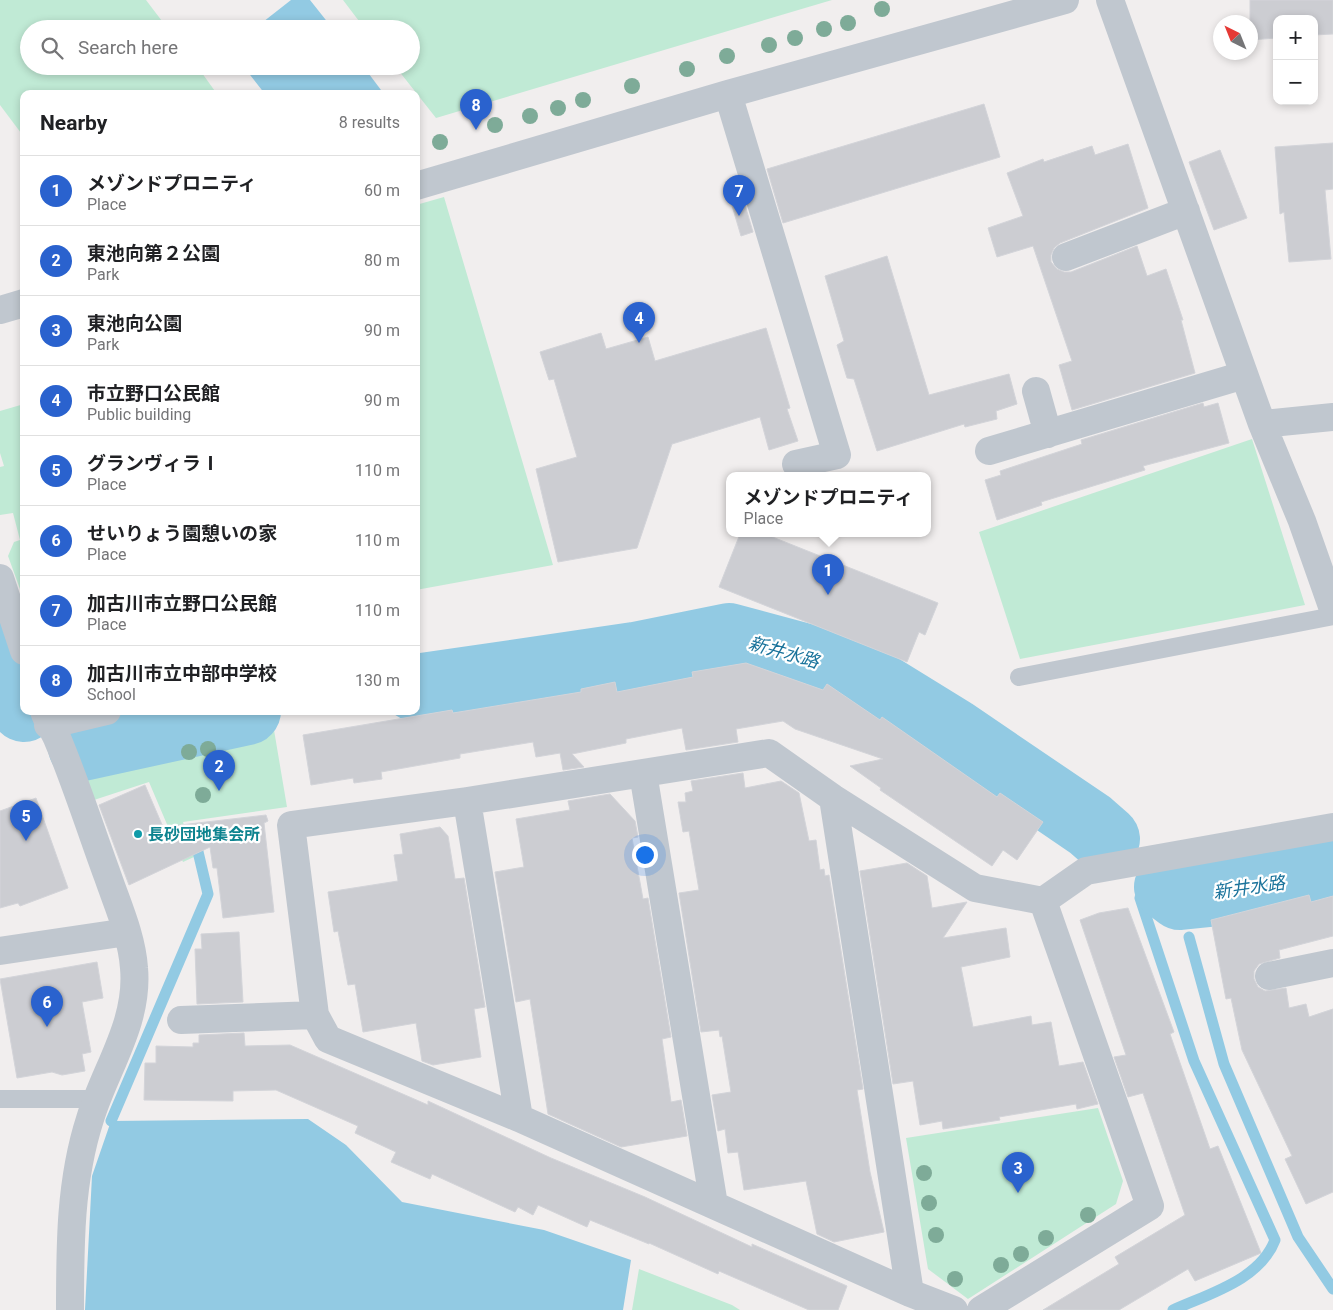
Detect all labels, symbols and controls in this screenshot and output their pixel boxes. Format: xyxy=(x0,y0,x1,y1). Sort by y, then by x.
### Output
north arrow xyxy=(1213,15,1258,60)
map controls xyxy=(1273,15,1318,105)
button: + xyxy=(1273,15,1318,60)
search box xyxy=(20,20,420,75)
icon: search xyxy=(38,34,66,62)
text: Search here xyxy=(78,36,178,59)
button: − xyxy=(1273,60,1318,105)
pin: 8 xyxy=(460,89,492,130)
text: Nearby xyxy=(40,111,107,135)
text: 8 results xyxy=(339,113,400,132)
text: メゾンドプロニティ xyxy=(87,172,257,195)
pin: 7 xyxy=(723,175,755,216)
text: 1 xyxy=(51,181,61,200)
text: 60 m xyxy=(364,181,400,200)
text: Place xyxy=(87,195,127,214)
text: 東池向第２公園 xyxy=(87,242,220,265)
text: 2 xyxy=(51,251,61,270)
text: 80 m xyxy=(364,251,400,270)
text: Park xyxy=(87,265,119,284)
pin: 4 xyxy=(623,302,655,343)
text: 東池向公園 xyxy=(87,312,182,335)
text: 3 xyxy=(51,321,61,340)
text: 90 m xyxy=(364,321,400,340)
text: Park xyxy=(87,335,119,354)
text: 市立野口公民館 xyxy=(87,382,220,405)
text: 4 xyxy=(51,391,61,410)
text: 90 m xyxy=(364,391,400,410)
text: Public building xyxy=(87,405,191,424)
text: グランヴィラⅠ xyxy=(87,452,220,475)
text: 5 xyxy=(51,461,61,480)
text: 110 m xyxy=(355,461,400,480)
popup xyxy=(726,472,931,537)
text: Place xyxy=(87,475,127,494)
text: メゾンドプロニティ xyxy=(744,486,913,509)
text: Place xyxy=(744,509,783,528)
text: せいりょう園憩いの家 xyxy=(87,522,277,545)
text: 6 xyxy=(51,531,61,550)
text: 110 m xyxy=(355,531,400,550)
text: Place xyxy=(87,545,127,564)
pin: 1 xyxy=(812,554,844,595)
text: 加古川市立野口公民館 xyxy=(87,592,277,615)
text: 7 xyxy=(51,601,61,620)
text: 110 m xyxy=(355,601,400,620)
text: Place xyxy=(87,615,127,634)
water label: 新井水路 xyxy=(747,632,823,673)
text: 加古川市立中部中学校 xyxy=(87,662,277,685)
text: 8 xyxy=(51,671,61,690)
text: 130 m xyxy=(355,671,400,690)
text: School xyxy=(87,685,136,704)
pin: 2 xyxy=(203,750,235,791)
pin: 5 xyxy=(10,800,42,841)
place label: 長砂団地集会所 xyxy=(148,825,260,844)
marker: 長砂団地集会所 xyxy=(132,828,144,840)
your location xyxy=(632,842,658,868)
water label: 新井水路 xyxy=(1212,871,1288,902)
pin: 6 xyxy=(31,986,63,1027)
pin: 3 xyxy=(1002,1152,1034,1193)

